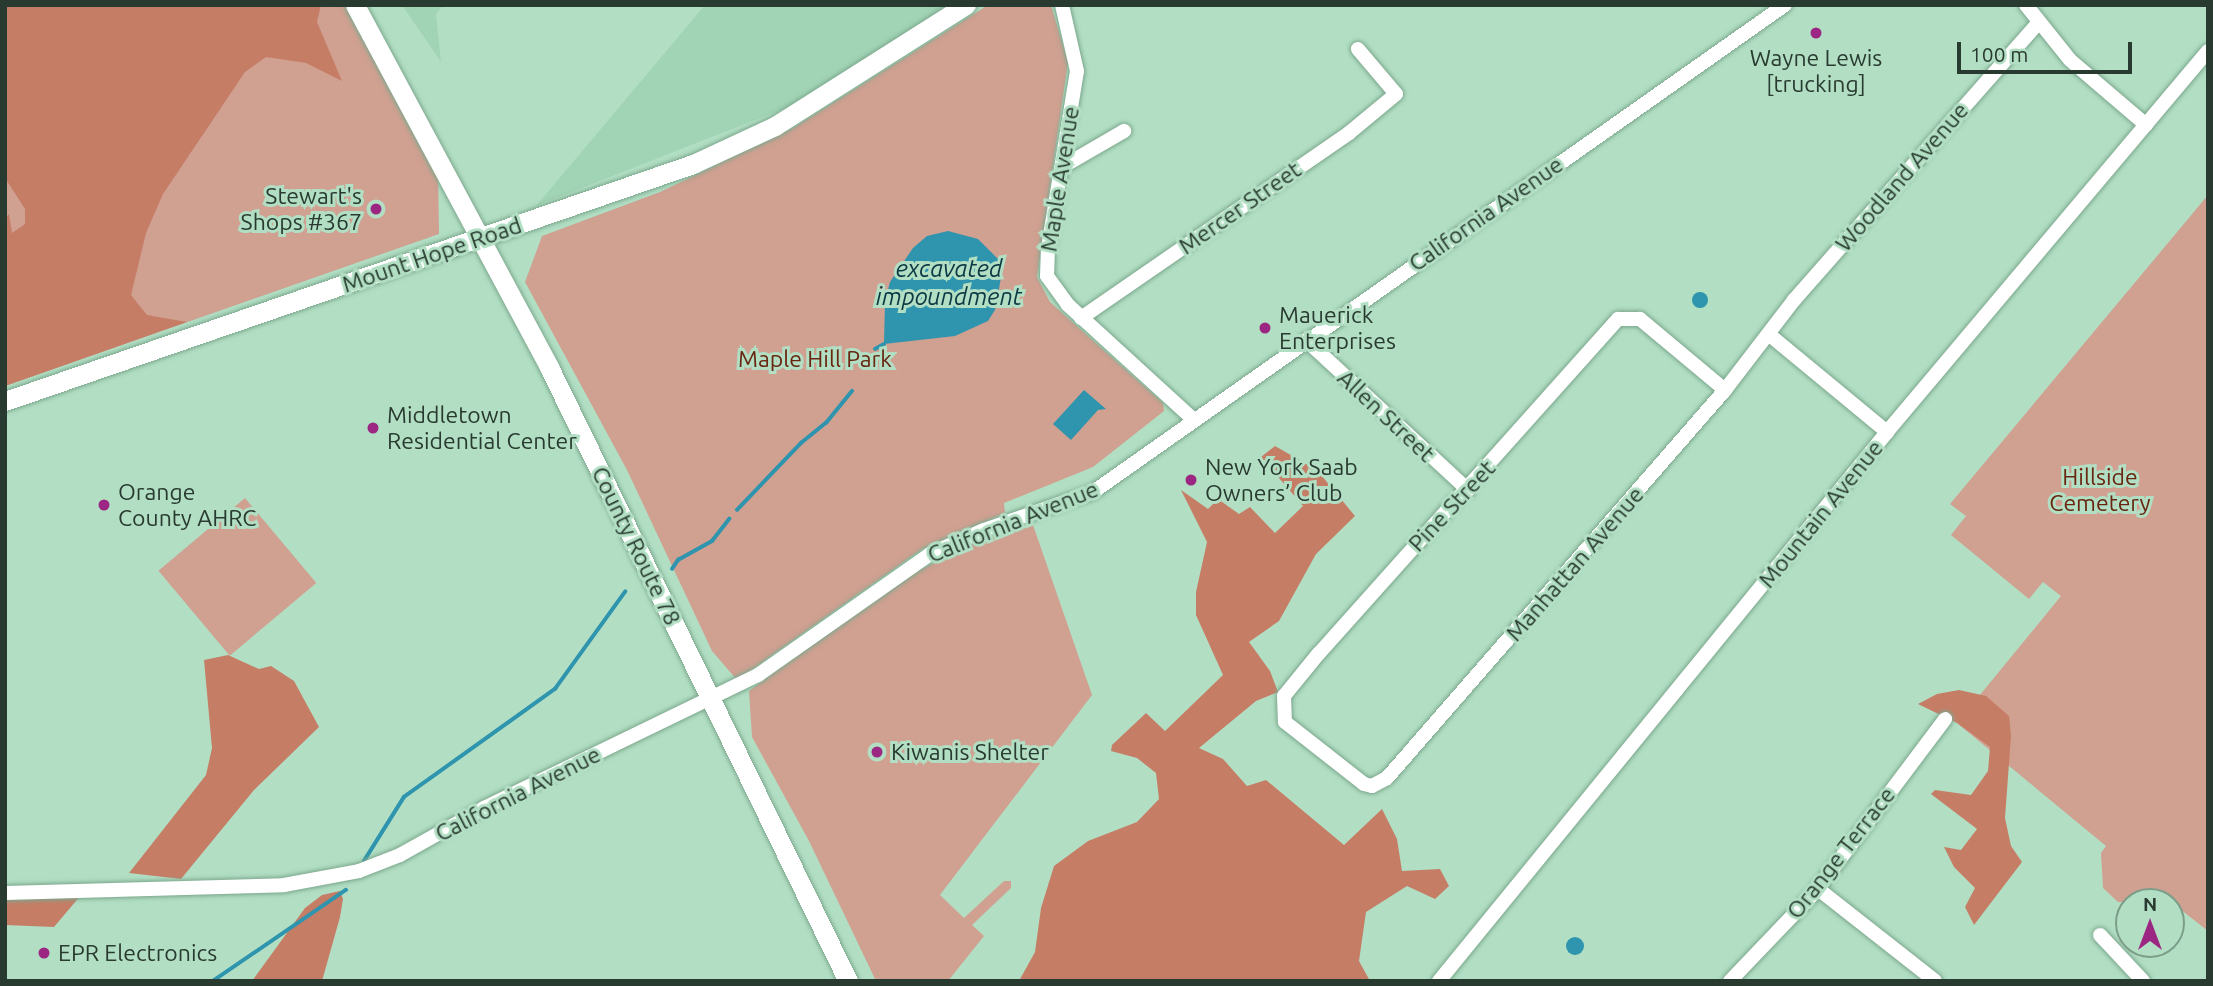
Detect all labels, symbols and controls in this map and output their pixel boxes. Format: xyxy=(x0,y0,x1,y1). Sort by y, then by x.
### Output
marker: Wayne Lewis [trucking] xyxy=(1808,25,1824,41)
scale bar xyxy=(1961,28,2136,72)
text: 100 m xyxy=(1970,42,2028,66)
place label: Wayne Lewis [trucking] xyxy=(1750,44,1882,98)
street label: Woodland Avenue xyxy=(1830,97,1974,257)
street label: Maple Avenue xyxy=(1035,104,1085,254)
street label: California Avenue xyxy=(1404,151,1568,277)
street label: Mercer Street xyxy=(1174,156,1306,260)
place label: Stewart's Shops #367 xyxy=(241,182,362,236)
marker: Stewart's Shops #367 xyxy=(368,201,384,217)
street label: Mount Hope Road xyxy=(339,211,525,299)
water label: excavated impoundment xyxy=(876,255,1022,311)
place label: Mauerick Enterprises xyxy=(1279,301,1396,355)
marker: Mauerick Enterprises xyxy=(1257,320,1273,336)
park label: Maple Hill Park xyxy=(738,345,892,373)
street label: Allen Street xyxy=(1332,364,1440,468)
place label: Middletown Residential Center xyxy=(387,401,577,455)
marker: Middletown Residential Center xyxy=(365,420,381,436)
street label: Mountain Avenue xyxy=(1753,435,1889,593)
place label: New York Saab Owners’ Club xyxy=(1205,453,1358,507)
street label: Pine Street xyxy=(1403,455,1501,557)
street label: County Route 78 xyxy=(586,462,686,630)
park label: Hillside Cemetery xyxy=(2049,463,2151,517)
marker: New York Saab Owners’ Club xyxy=(1183,472,1199,488)
street label: California Avenue xyxy=(924,475,1102,569)
place label: Orange County AHRC xyxy=(118,478,256,532)
street label: Manhattan Avenue xyxy=(1500,481,1650,647)
marker: Orange County AHRC xyxy=(96,497,112,513)
place label: Kiwanis Shelter xyxy=(891,738,1049,766)
street label: California Avenue xyxy=(431,740,605,848)
marker: Kiwanis Shelter xyxy=(869,744,885,760)
street label: Orange Terrace xyxy=(1781,782,1901,924)
north arrow xyxy=(2115,888,2185,958)
text: N xyxy=(2143,893,2157,915)
place label: EPR Electronics xyxy=(58,939,217,967)
marker: EPR Electronics xyxy=(36,945,52,961)

